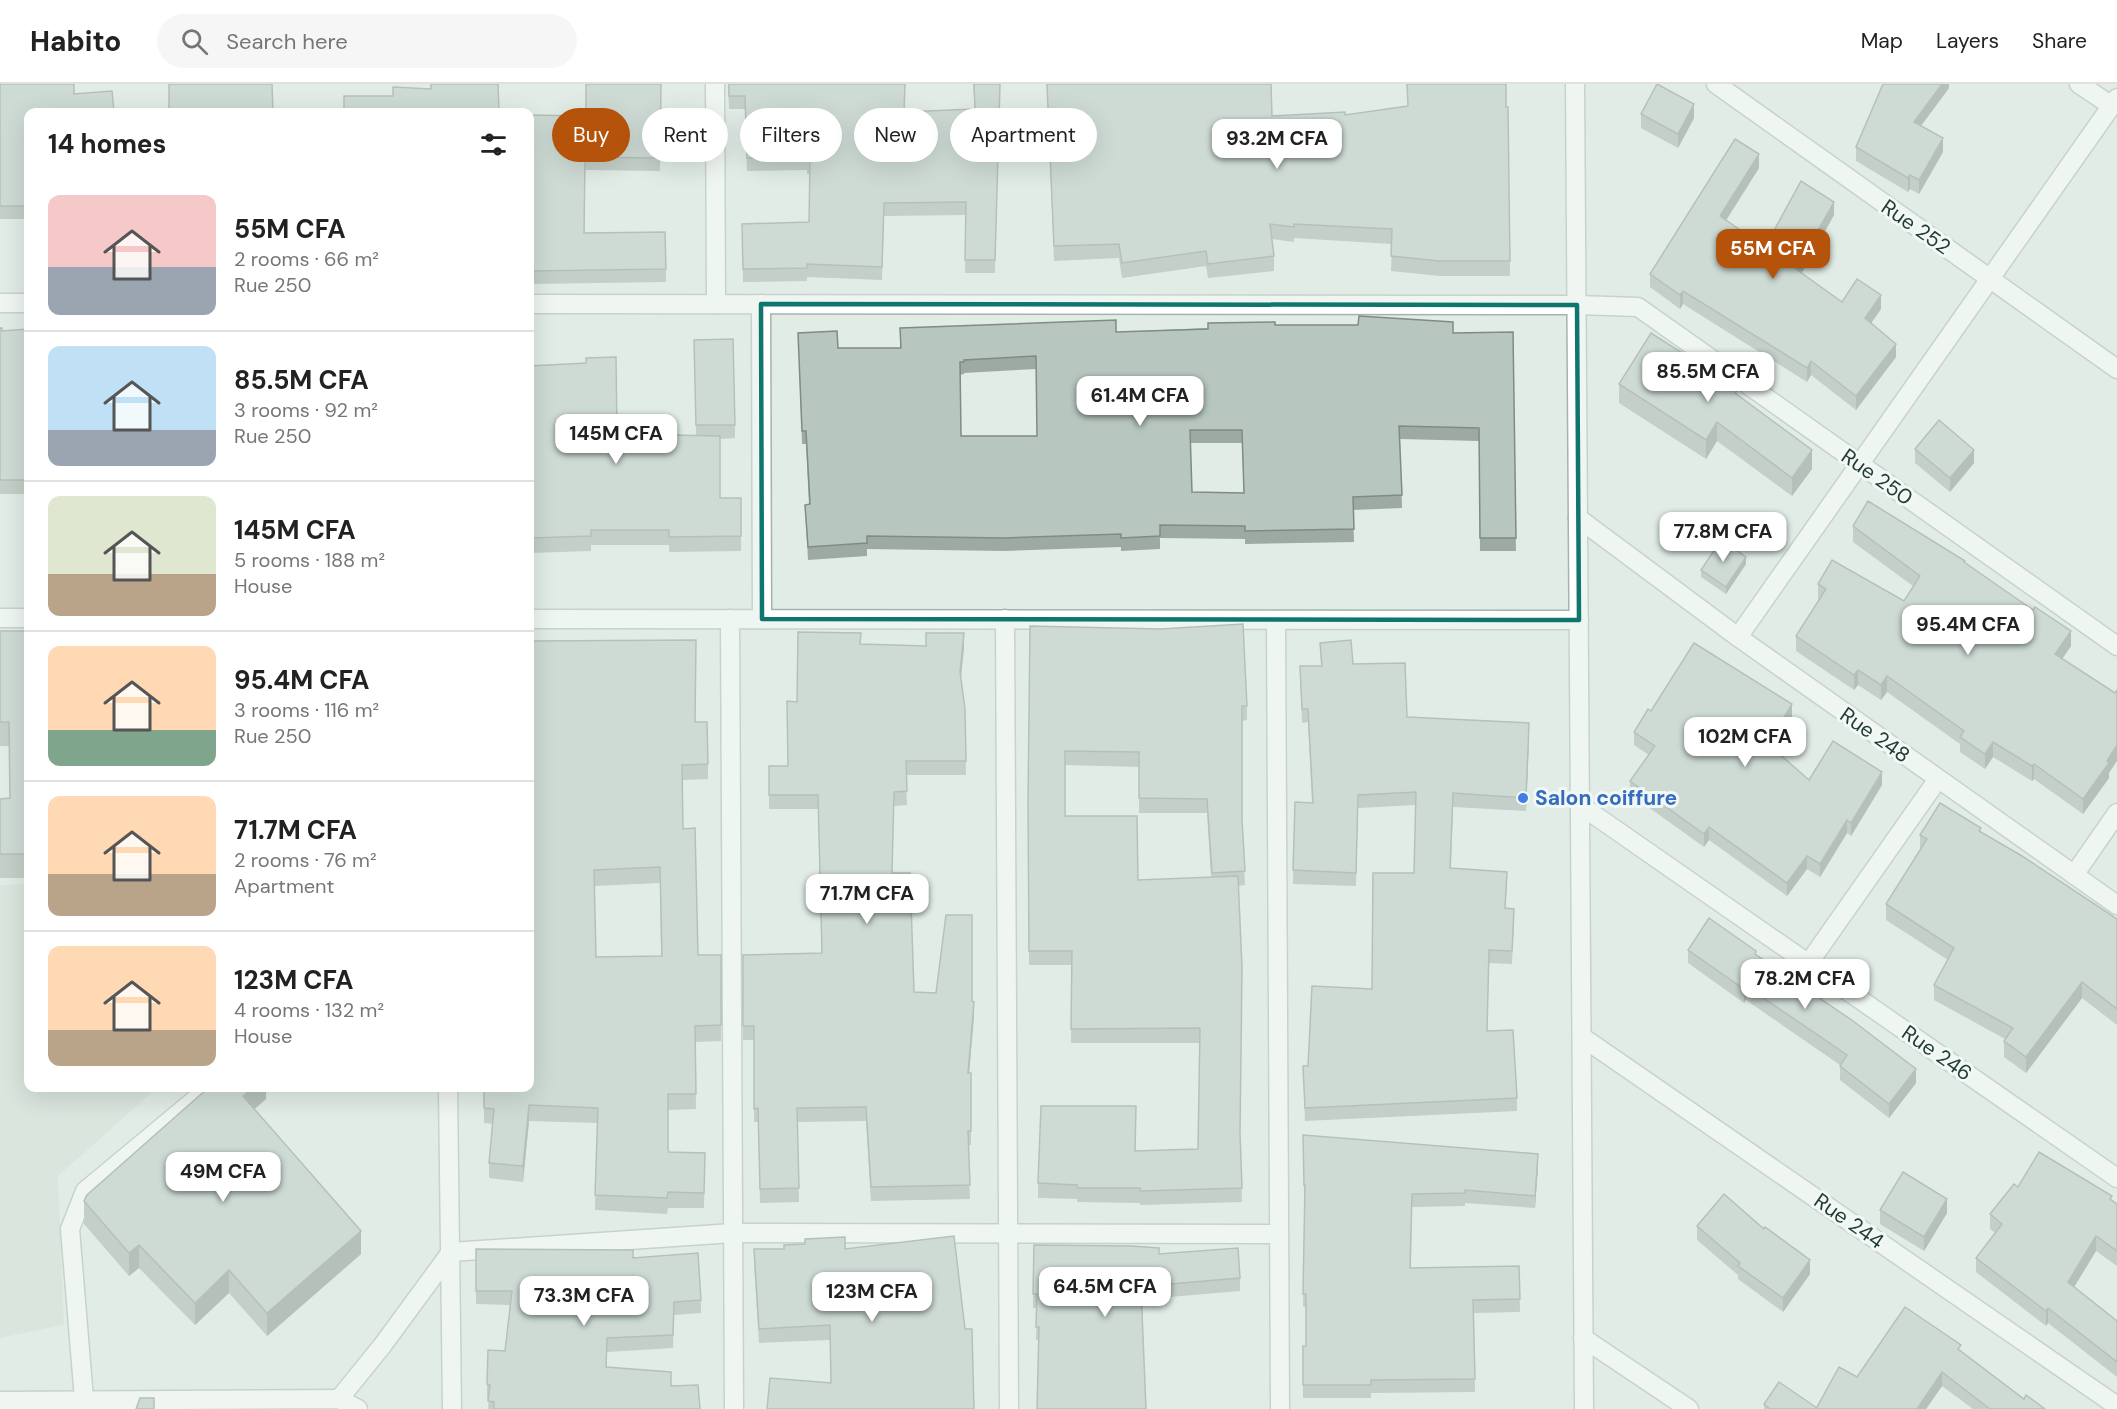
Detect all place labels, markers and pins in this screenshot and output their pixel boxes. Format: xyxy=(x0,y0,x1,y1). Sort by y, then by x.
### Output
pin: 93.2M CFA xyxy=(1208,119,1346,170)
pin: 55M CFA xyxy=(1718,229,1828,280)
pin: 85.5M CFA xyxy=(1639,352,1777,403)
pin: 61.4M CFA xyxy=(1071,376,1209,427)
pin: 145M CFA xyxy=(554,414,678,465)
pin: 77.8M CFA xyxy=(1654,512,1792,563)
pin: 95.4M CFA xyxy=(1899,605,2037,656)
pin: 102M CFA xyxy=(1683,717,1807,768)
place label: Salon coiffure xyxy=(1535,784,1677,812)
marker: Salon coiffure xyxy=(1516,791,1530,805)
pin: 71.7M CFA xyxy=(798,874,936,925)
pin: 78.2M CFA xyxy=(1736,959,1874,1010)
pin: 49M CFA xyxy=(168,1152,278,1203)
pin: 64.5M CFA xyxy=(1036,1267,1174,1318)
pin: 123M CFA xyxy=(810,1272,934,1323)
pin: 73.3M CFA xyxy=(515,1276,653,1327)

